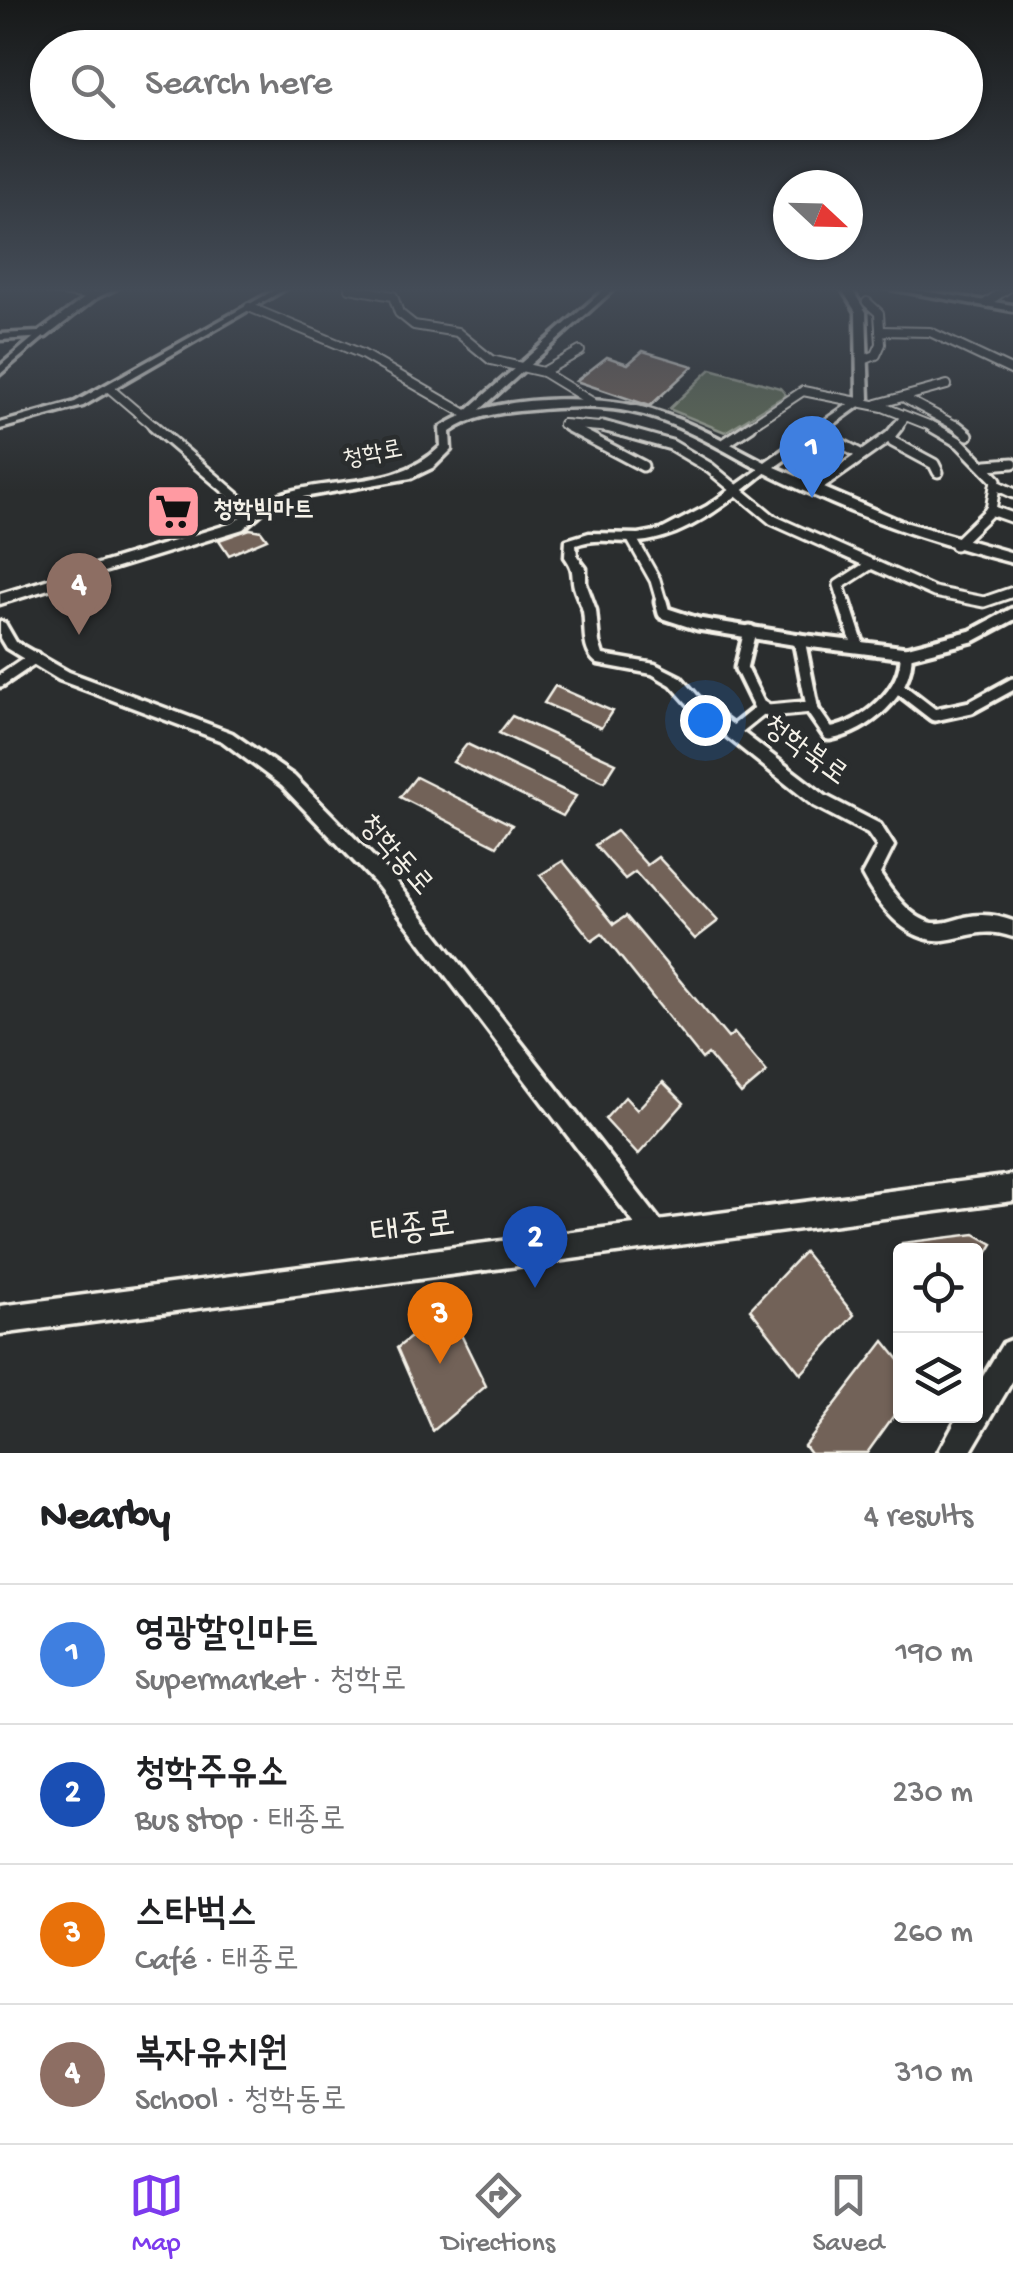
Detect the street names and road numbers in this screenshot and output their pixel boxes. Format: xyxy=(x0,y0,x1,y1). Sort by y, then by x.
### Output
street label: 청학로 xyxy=(341,436,405,476)
street label: 청학북로 xyxy=(755,709,853,795)
street label: 청학동로 xyxy=(349,808,439,904)
street label: 태종로 xyxy=(369,1206,457,1256)

